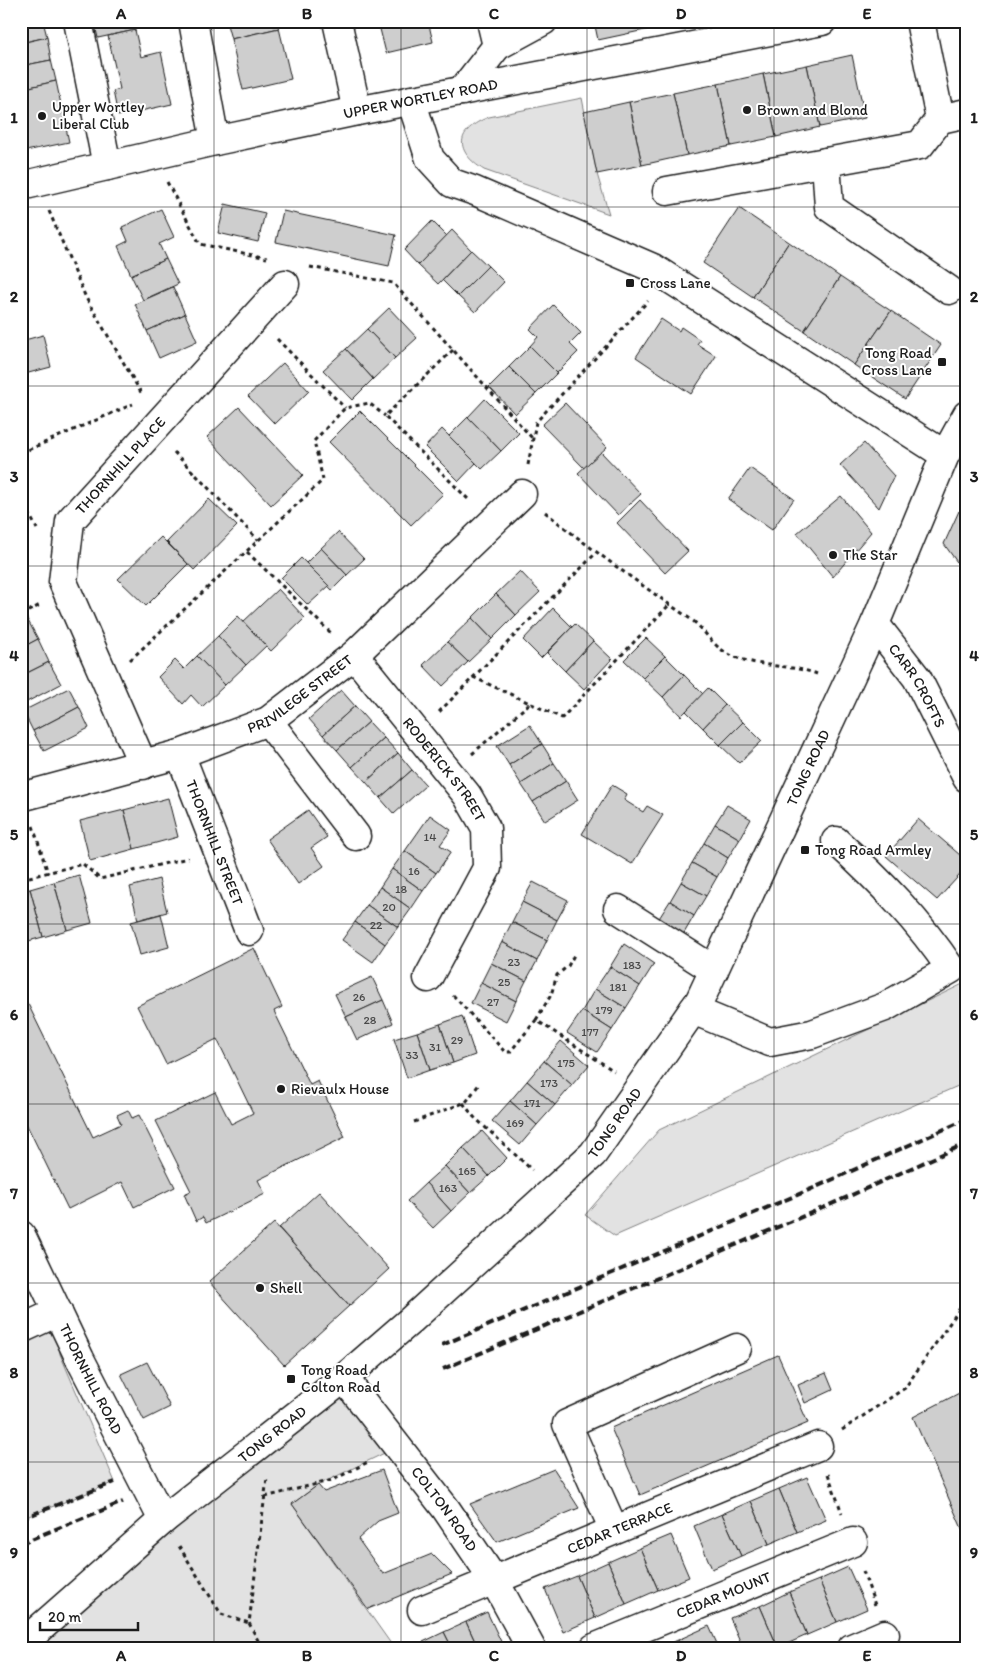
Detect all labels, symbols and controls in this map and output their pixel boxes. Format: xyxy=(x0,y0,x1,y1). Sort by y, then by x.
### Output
text: A xyxy=(115,4,127,23)
text: B xyxy=(302,4,313,23)
text: C xyxy=(489,4,500,23)
text: D xyxy=(676,4,687,23)
text: E xyxy=(863,4,872,23)
street label: UPPER WORTLEY ROAD xyxy=(342,75,499,123)
place label: Upper Wortley Liberal Club xyxy=(52,98,144,133)
place label: Brown and Blond xyxy=(757,101,868,119)
marker: Brown and Blond xyxy=(741,104,753,116)
text: 1 xyxy=(10,108,18,127)
text: 1 xyxy=(970,108,978,127)
marker: Upper Wortley Liberal Club xyxy=(36,110,48,122)
place label: Cross Lane xyxy=(640,274,711,292)
marker: Cross Lane xyxy=(624,277,636,289)
text: 2 xyxy=(10,287,19,306)
text: 2 xyxy=(970,287,979,306)
place label: Tong Road Cross Lane xyxy=(861,344,932,379)
marker: Tong Road Cross Lane xyxy=(936,356,948,368)
street label: THORNHILL PLACE xyxy=(71,413,169,518)
text: 3 xyxy=(10,467,19,486)
text: 3 xyxy=(970,467,979,486)
place label: The Star xyxy=(843,546,897,564)
marker: The Star xyxy=(827,549,839,561)
street label: CARR CROFTS xyxy=(885,640,949,731)
text: 4 xyxy=(9,646,19,665)
text: 4 xyxy=(969,646,979,665)
street label: PRIVILEGE STREET xyxy=(245,650,356,737)
street label: RODERICK STREET xyxy=(399,714,490,825)
street label: TONG ROAD xyxy=(783,727,834,809)
street label: THORNHILL STREET xyxy=(182,777,247,908)
text: 5 xyxy=(10,825,19,844)
text: 5 xyxy=(970,825,979,844)
house number: 14 xyxy=(424,830,436,844)
place label: Tong Road Armley xyxy=(815,841,931,859)
marker: Tong Road Armley xyxy=(799,844,811,856)
house number: 16 xyxy=(408,864,420,878)
house number: 18 xyxy=(395,882,407,896)
house number: 20 xyxy=(382,900,396,914)
house number: 22 xyxy=(370,918,383,932)
house number: 23 xyxy=(508,955,521,969)
house number: 183 xyxy=(623,958,642,972)
house number: 25 xyxy=(498,975,510,989)
house number: 181 xyxy=(609,980,627,994)
house number: 26 xyxy=(353,990,365,1004)
house number: 27 xyxy=(487,995,499,1009)
house number: 179 xyxy=(595,1003,613,1017)
text: 6 xyxy=(10,1005,19,1024)
text: 6 xyxy=(970,1005,979,1024)
house number: 28 xyxy=(364,1013,377,1027)
house number: 177 xyxy=(581,1025,599,1039)
house number: 29 xyxy=(451,1033,463,1047)
house number: 31 xyxy=(429,1040,441,1054)
house number: 33 xyxy=(405,1048,419,1062)
house number: 175 xyxy=(557,1056,575,1070)
house number: 173 xyxy=(540,1076,558,1090)
place label: Rievaulx House xyxy=(291,1080,389,1098)
marker: Rievaulx House xyxy=(275,1083,287,1095)
street label: TONG ROAD xyxy=(584,1084,645,1162)
house number: 171 xyxy=(523,1096,541,1110)
house number: 169 xyxy=(506,1116,524,1130)
house number: 165 xyxy=(458,1164,476,1178)
house number: 163 xyxy=(439,1181,458,1195)
text: 7 xyxy=(9,1184,18,1203)
text: 7 xyxy=(969,1184,978,1203)
place label: Shell xyxy=(270,1279,303,1297)
marker: Shell xyxy=(254,1282,266,1294)
street label: THORNHILL ROAD xyxy=(55,1321,126,1437)
place label: Tong Road Colton Road xyxy=(301,1361,381,1396)
text: 8 xyxy=(10,1363,19,1382)
text: 8 xyxy=(970,1363,979,1382)
marker: Tong Road Colton Road xyxy=(285,1373,297,1385)
street label: TONG ROAD xyxy=(234,1402,310,1467)
street label: COLTON ROAD xyxy=(407,1463,481,1555)
street label: CEDAR TERRACE xyxy=(564,1498,675,1558)
text: 9 xyxy=(10,1543,18,1562)
text: 9 xyxy=(970,1543,978,1562)
street label: CEDAR MOUNT xyxy=(673,1567,774,1622)
scale bar xyxy=(40,1599,138,1631)
text: 20 m xyxy=(48,1608,82,1626)
text: A xyxy=(115,1646,127,1665)
text: B xyxy=(302,1646,313,1665)
text: C xyxy=(489,1646,500,1665)
text: D xyxy=(676,1646,687,1665)
text: E xyxy=(863,1646,872,1665)

